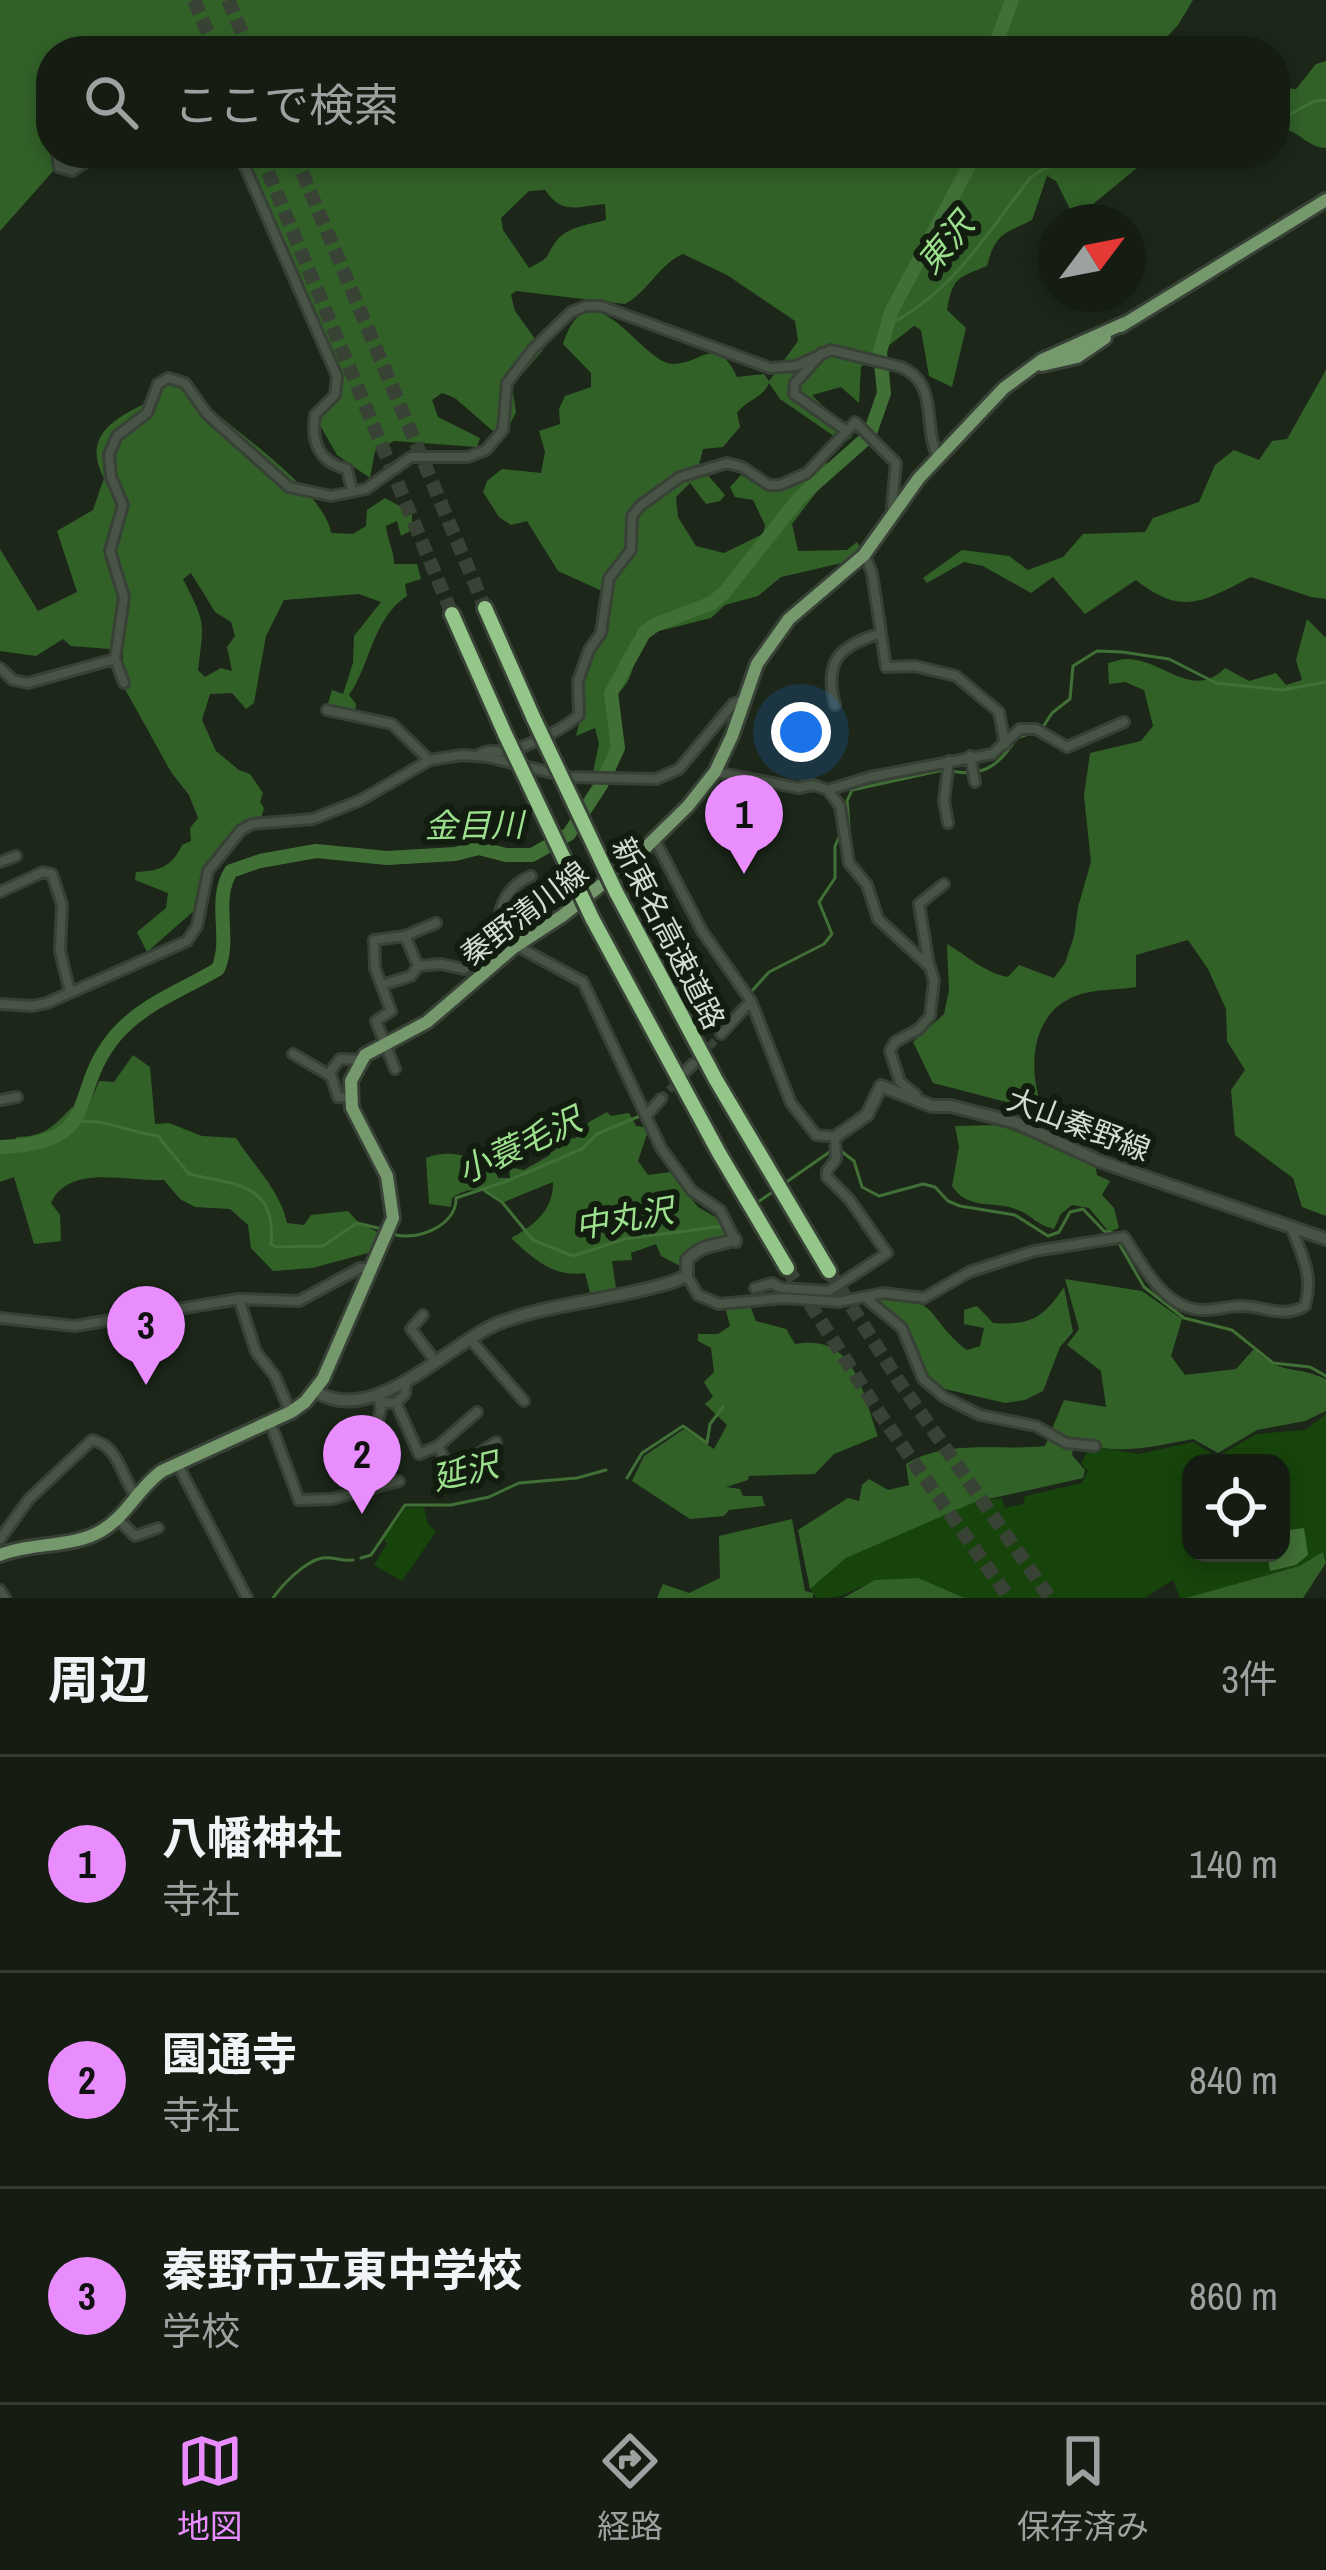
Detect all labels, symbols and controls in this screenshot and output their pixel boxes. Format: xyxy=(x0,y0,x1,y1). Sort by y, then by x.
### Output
search box xyxy=(36,36,1290,168)
icon: search xyxy=(78,69,144,135)
text: ここで検索 xyxy=(174,74,399,135)
water label: 東沢 xyxy=(907,201,986,282)
north arrow xyxy=(1038,204,1146,312)
your location xyxy=(771,702,831,762)
pin: 1 xyxy=(705,775,783,874)
water label: 金目川 xyxy=(424,802,527,848)
street label: 新東名高速道路 xyxy=(604,830,734,1036)
street label: 秦野清川線 xyxy=(452,852,596,974)
street label: 大山秦野線 xyxy=(1002,1078,1156,1170)
water label: 小蓑毛沢 xyxy=(450,1095,592,1193)
water label: 中丸沢 xyxy=(571,1187,681,1248)
pin: 3 xyxy=(107,1286,185,1385)
pin: 2 xyxy=(323,1415,401,1514)
water label: 延沢 xyxy=(428,1441,506,1500)
map controls xyxy=(1182,1454,1290,1562)
button: locate xyxy=(1182,1454,1290,1562)
text: 周辺 xyxy=(48,1645,150,1714)
text: 3件 xyxy=(1221,1653,1278,1705)
text: 八幡神社 xyxy=(162,1807,342,1868)
text: 1 xyxy=(78,1838,96,1890)
text: 140 m xyxy=(1189,1838,1278,1890)
text: 寺社 xyxy=(162,1873,240,1925)
text: 園通寺 xyxy=(162,2023,297,2084)
text: 2 xyxy=(78,2054,96,2106)
text: 840 m xyxy=(1189,2054,1278,2106)
text: 寺社 xyxy=(162,2089,240,2141)
text: 秦野市立東中学校 xyxy=(162,2239,522,2300)
text: 3 xyxy=(78,2270,96,2322)
text: 860 m xyxy=(1189,2270,1278,2322)
text: 学校 xyxy=(162,2305,240,2357)
tab: 地図 xyxy=(177,2428,243,2548)
tab: 経路 xyxy=(597,2428,663,2548)
tab: 保存済み xyxy=(1017,2428,1149,2548)

